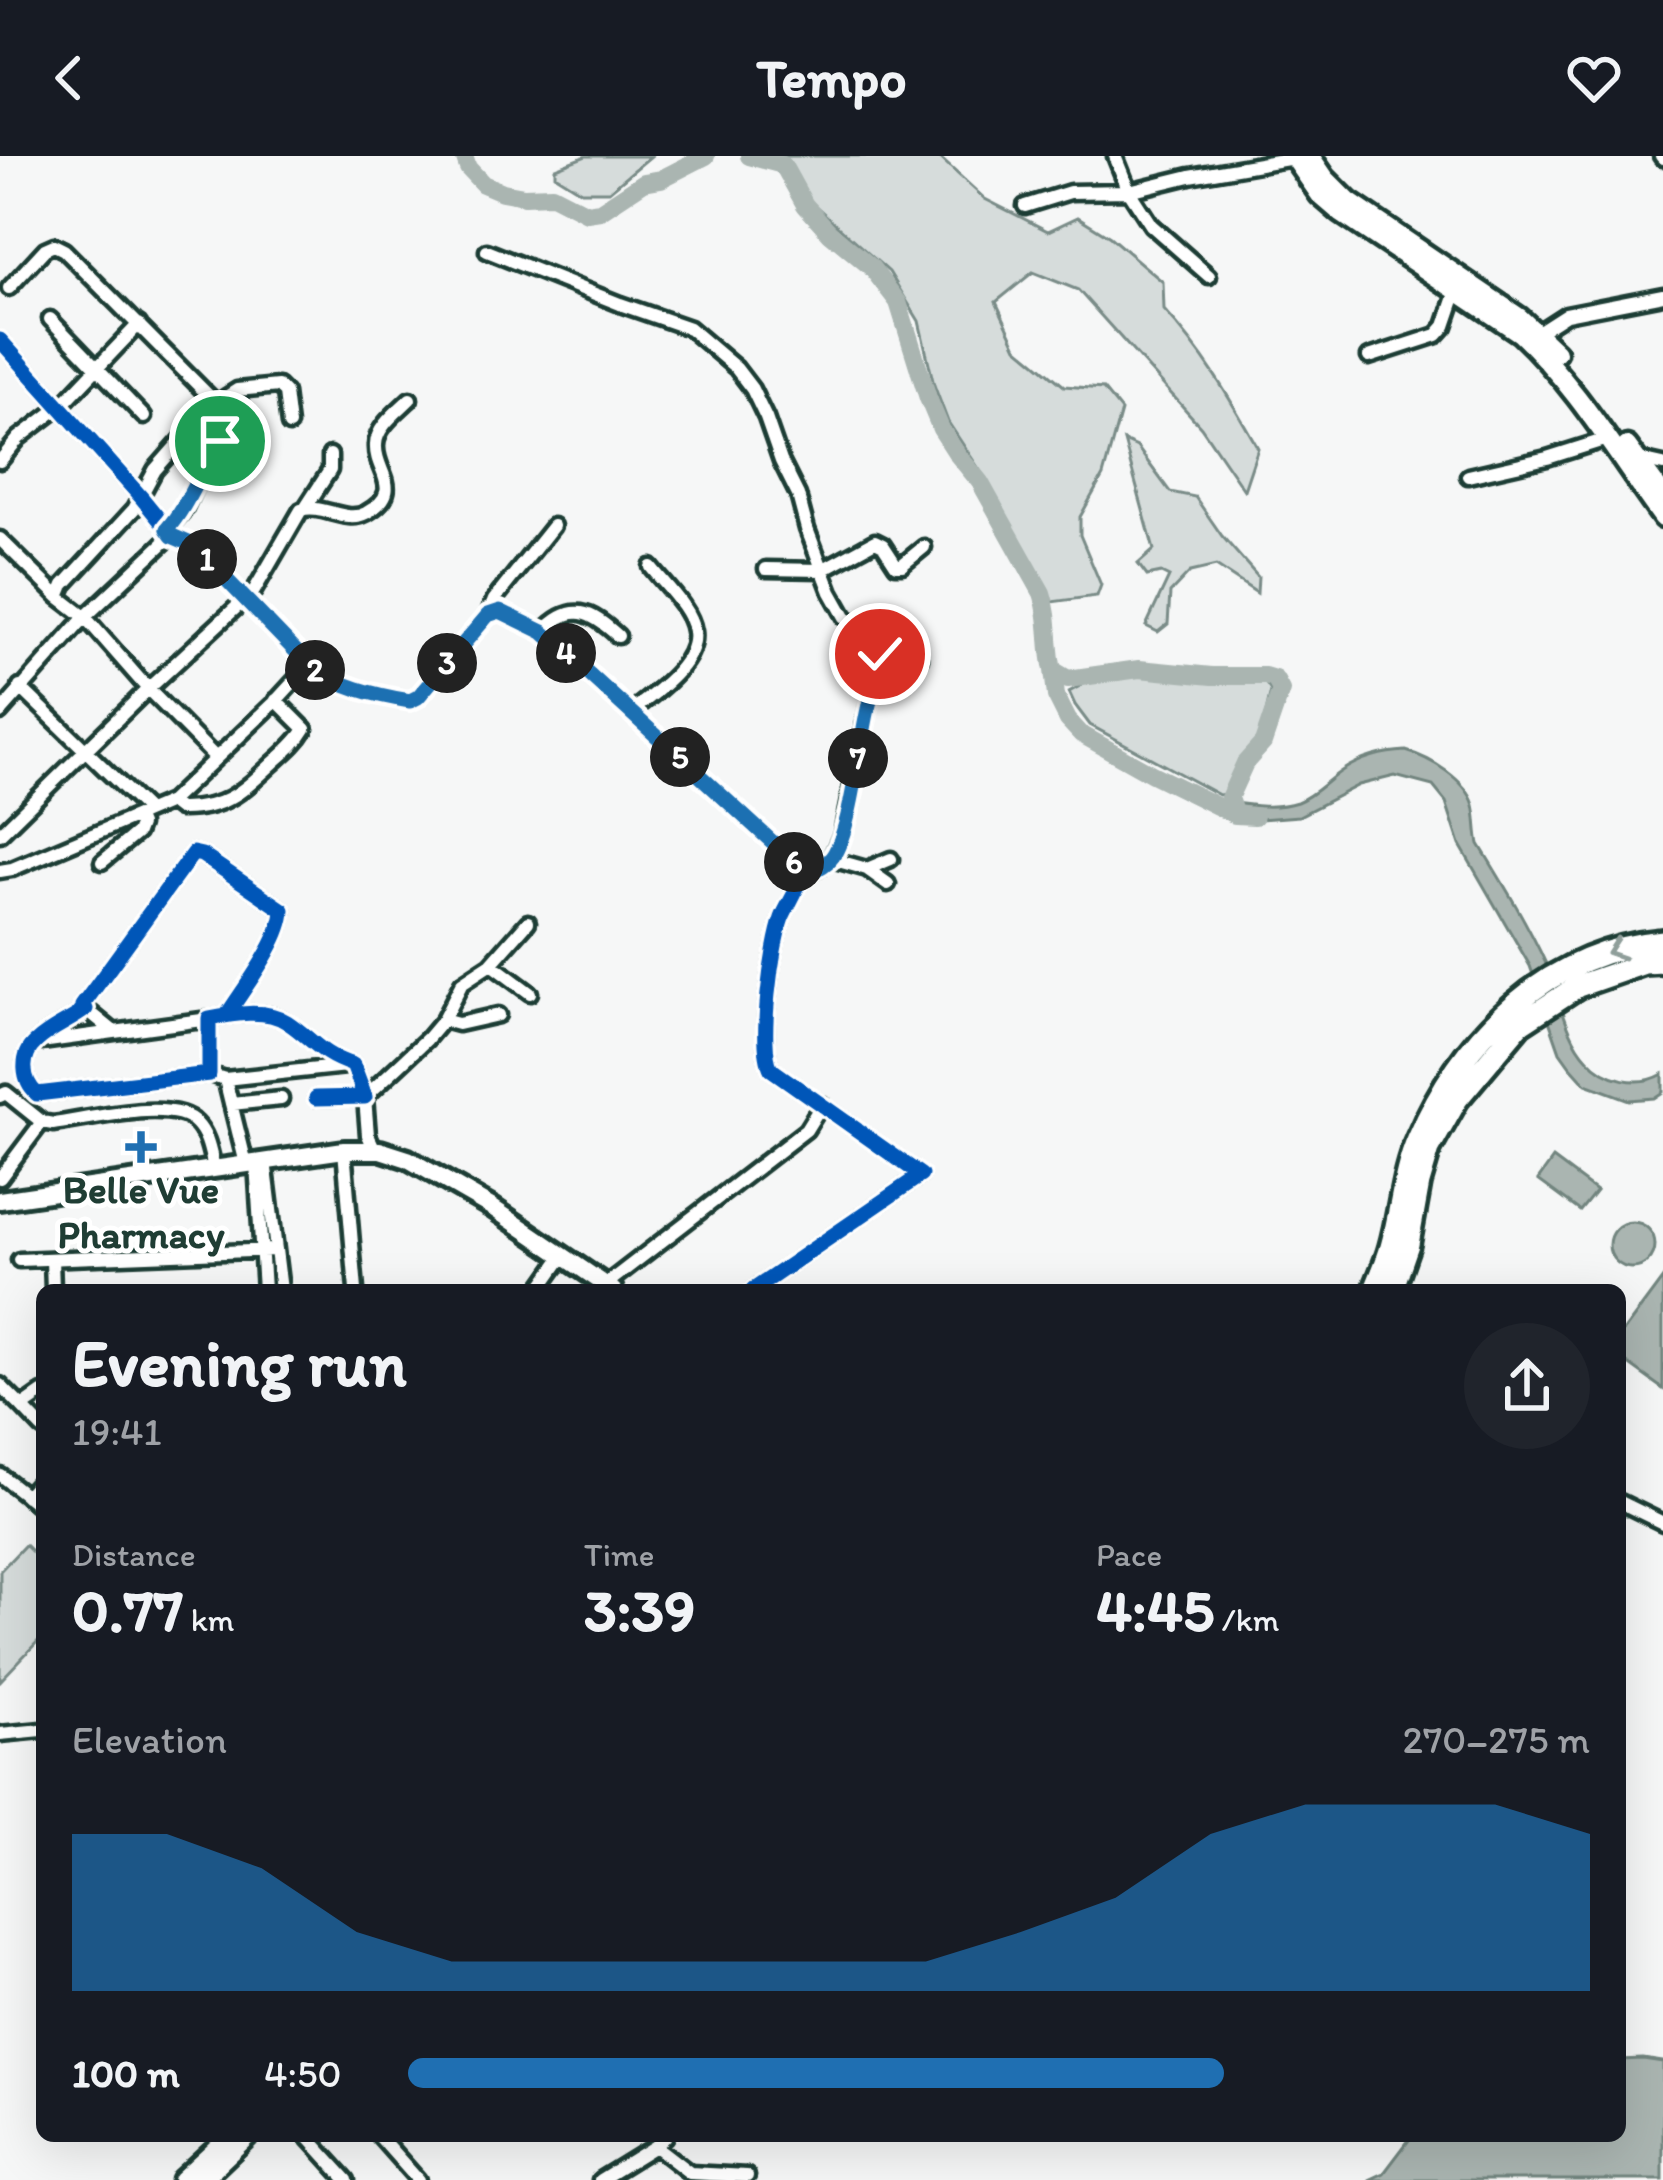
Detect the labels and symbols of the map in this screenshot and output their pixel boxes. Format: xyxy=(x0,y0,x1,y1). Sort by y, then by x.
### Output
pin xyxy=(169,390,271,492)
pin: 1 xyxy=(177,529,237,589)
pin xyxy=(829,603,931,705)
pin: 4 xyxy=(536,623,596,683)
pin: 3 xyxy=(417,633,477,693)
pin: 2 xyxy=(285,640,345,700)
pin: 5 xyxy=(650,727,710,787)
pin: 7 xyxy=(828,728,888,788)
pin: 6 xyxy=(764,832,824,892)
one-way arrow xyxy=(1605,936,1626,960)
marker: Belle Vue Pharmacy xyxy=(128,1134,154,1160)
place label: Belle Vue Pharmacy xyxy=(58,1166,225,1258)

